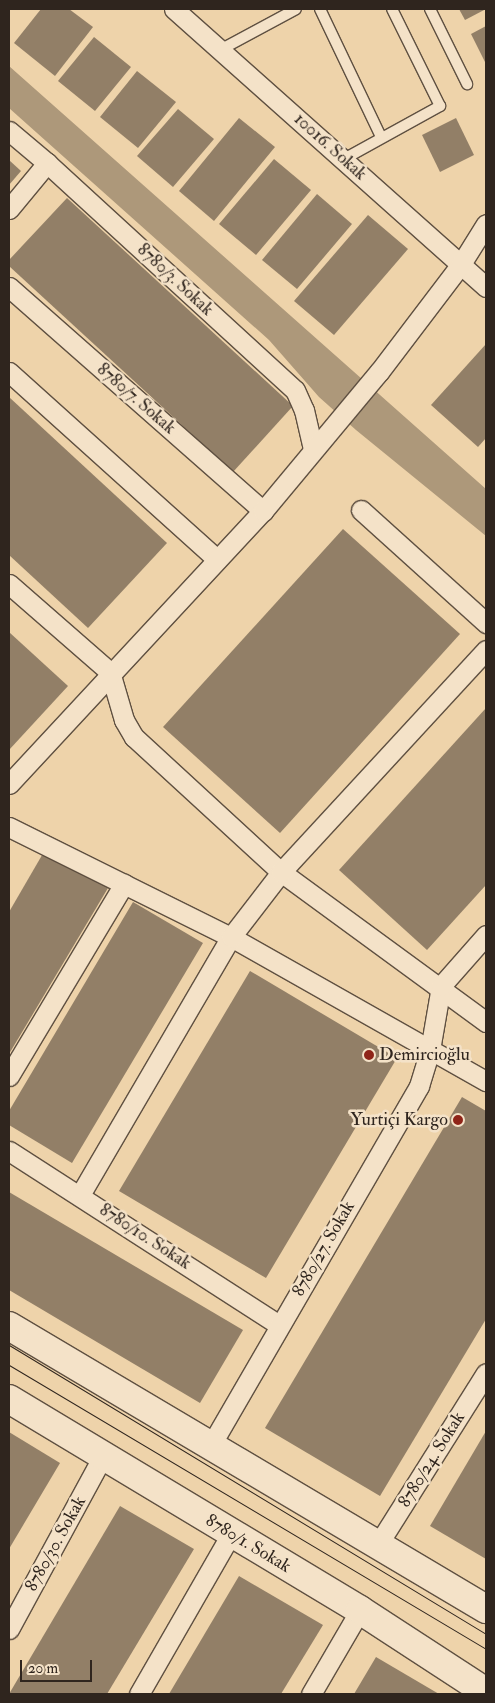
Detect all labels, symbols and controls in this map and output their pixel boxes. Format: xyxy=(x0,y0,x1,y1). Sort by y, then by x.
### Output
street label: 10016. Sokak xyxy=(289,109,371,185)
street label: 8780/3. Sokak xyxy=(132,239,218,321)
street label: 8780/7. Sokak xyxy=(92,359,180,439)
place label: Demircioğlu xyxy=(379,1044,470,1066)
marker: Demircioğlu xyxy=(363,1049,375,1061)
place label: Yurtiçi Kargo xyxy=(351,1109,448,1131)
marker: Yurtiçi Kargo xyxy=(452,1114,464,1126)
street label: 8780/27. Sokak xyxy=(288,1198,360,1300)
street label: 8780/10. Sokak xyxy=(95,1199,195,1275)
street label: 8780/24. Sokak xyxy=(394,1408,470,1512)
street label: 8780/30. Sokak xyxy=(21,1493,91,1595)
street label: 8780/1. Sokak xyxy=(201,1510,295,1578)
scale bar xyxy=(22,1650,95,1682)
text: 20 m xyxy=(28,1659,58,1678)

